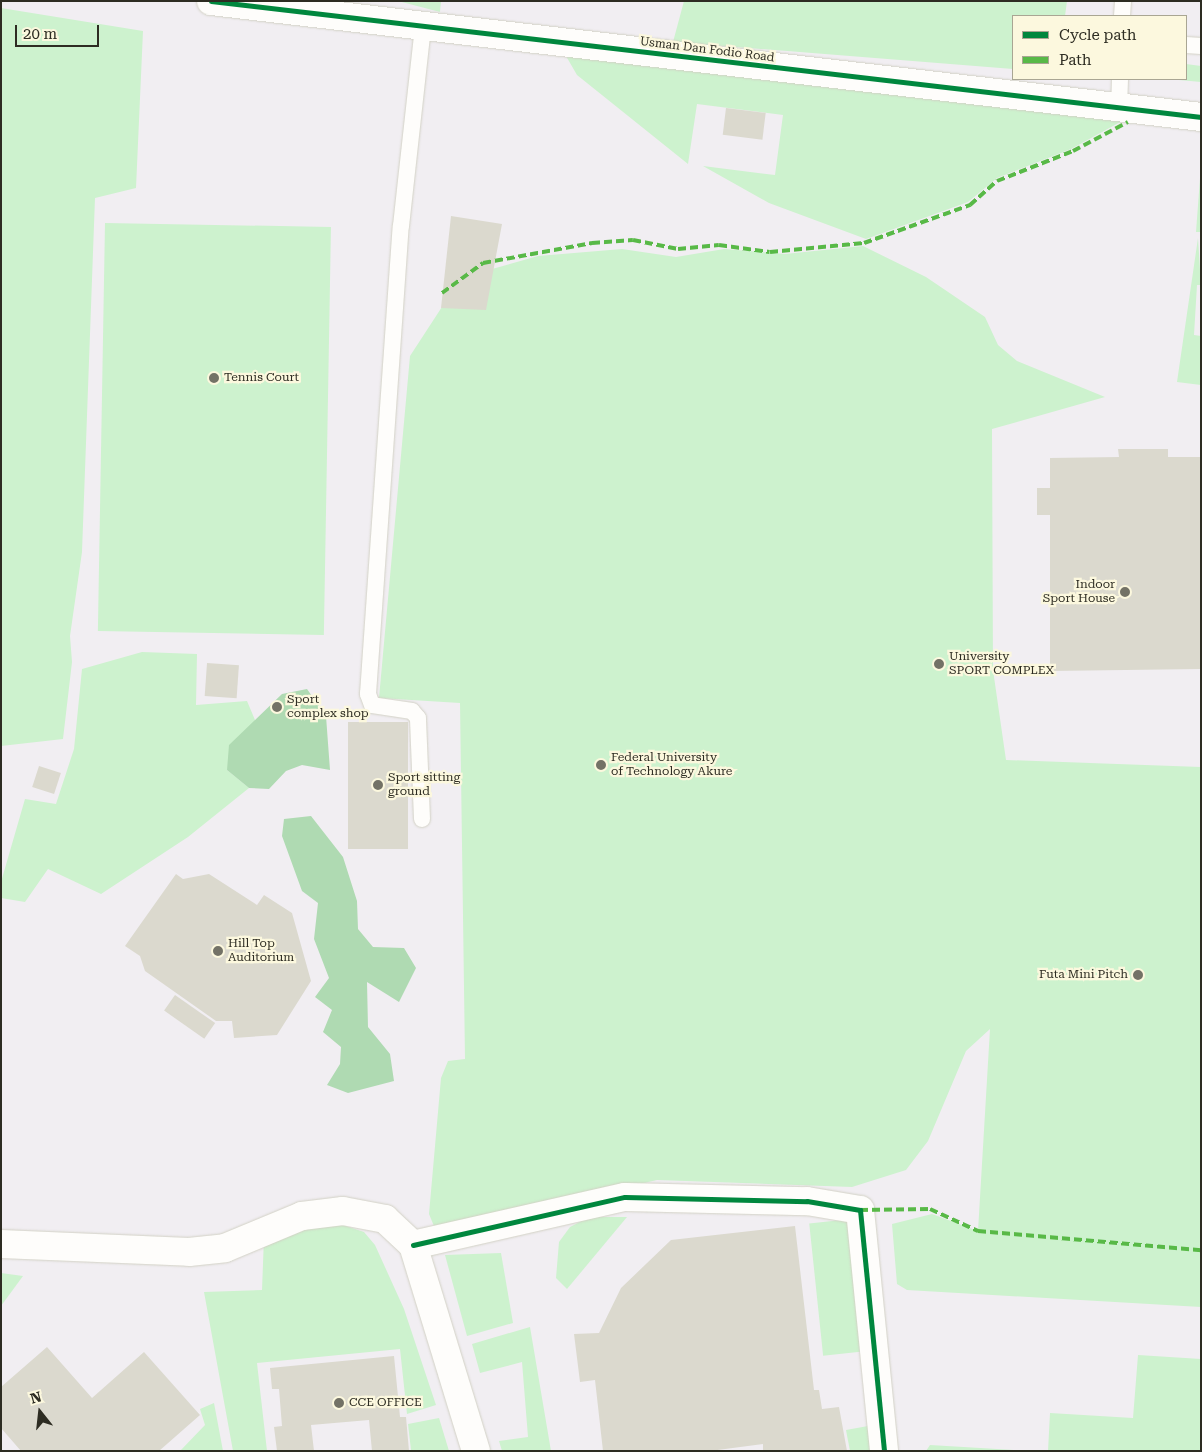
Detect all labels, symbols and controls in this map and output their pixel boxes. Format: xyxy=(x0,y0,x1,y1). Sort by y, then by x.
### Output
scale bar xyxy=(18,15,101,47)
legend xyxy=(1012,15,1187,80)
text: 20 m xyxy=(23,25,57,43)
text: Cycle path xyxy=(1059,26,1136,44)
street label: Usman Dan Fodio Road xyxy=(639,35,775,65)
text: Path xyxy=(1059,51,1092,69)
place label: Tennis Court xyxy=(224,371,299,385)
marker: Tennis Court xyxy=(208,372,220,384)
place label: Indoor Sport House xyxy=(1043,578,1115,606)
marker: Indoor Sport House xyxy=(1119,586,1131,598)
place label: University SPORT COMPLEX xyxy=(949,650,1054,678)
marker: University SPORT COMPLEX xyxy=(933,658,945,670)
place label: Sport complex shop xyxy=(287,693,369,721)
marker: Sport complex shop xyxy=(271,701,283,713)
place label: Federal University of Technology Akure xyxy=(611,751,732,779)
marker: Federal University of Technology Akure xyxy=(595,759,607,771)
place label: Sport sitting ground xyxy=(388,771,460,799)
marker: Sport sitting ground xyxy=(372,779,384,791)
place label: Hill Top Auditorium xyxy=(228,937,294,965)
marker: Hill Top Auditorium xyxy=(212,945,224,957)
place label: Futa Mini Pitch xyxy=(1039,968,1128,982)
marker: Futa Mini Pitch xyxy=(1132,969,1144,981)
north arrow xyxy=(15,1387,65,1437)
text: N xyxy=(28,1388,43,1407)
place label: CCE OFFICE xyxy=(349,1396,422,1410)
marker: CCE OFFICE xyxy=(333,1397,345,1409)

